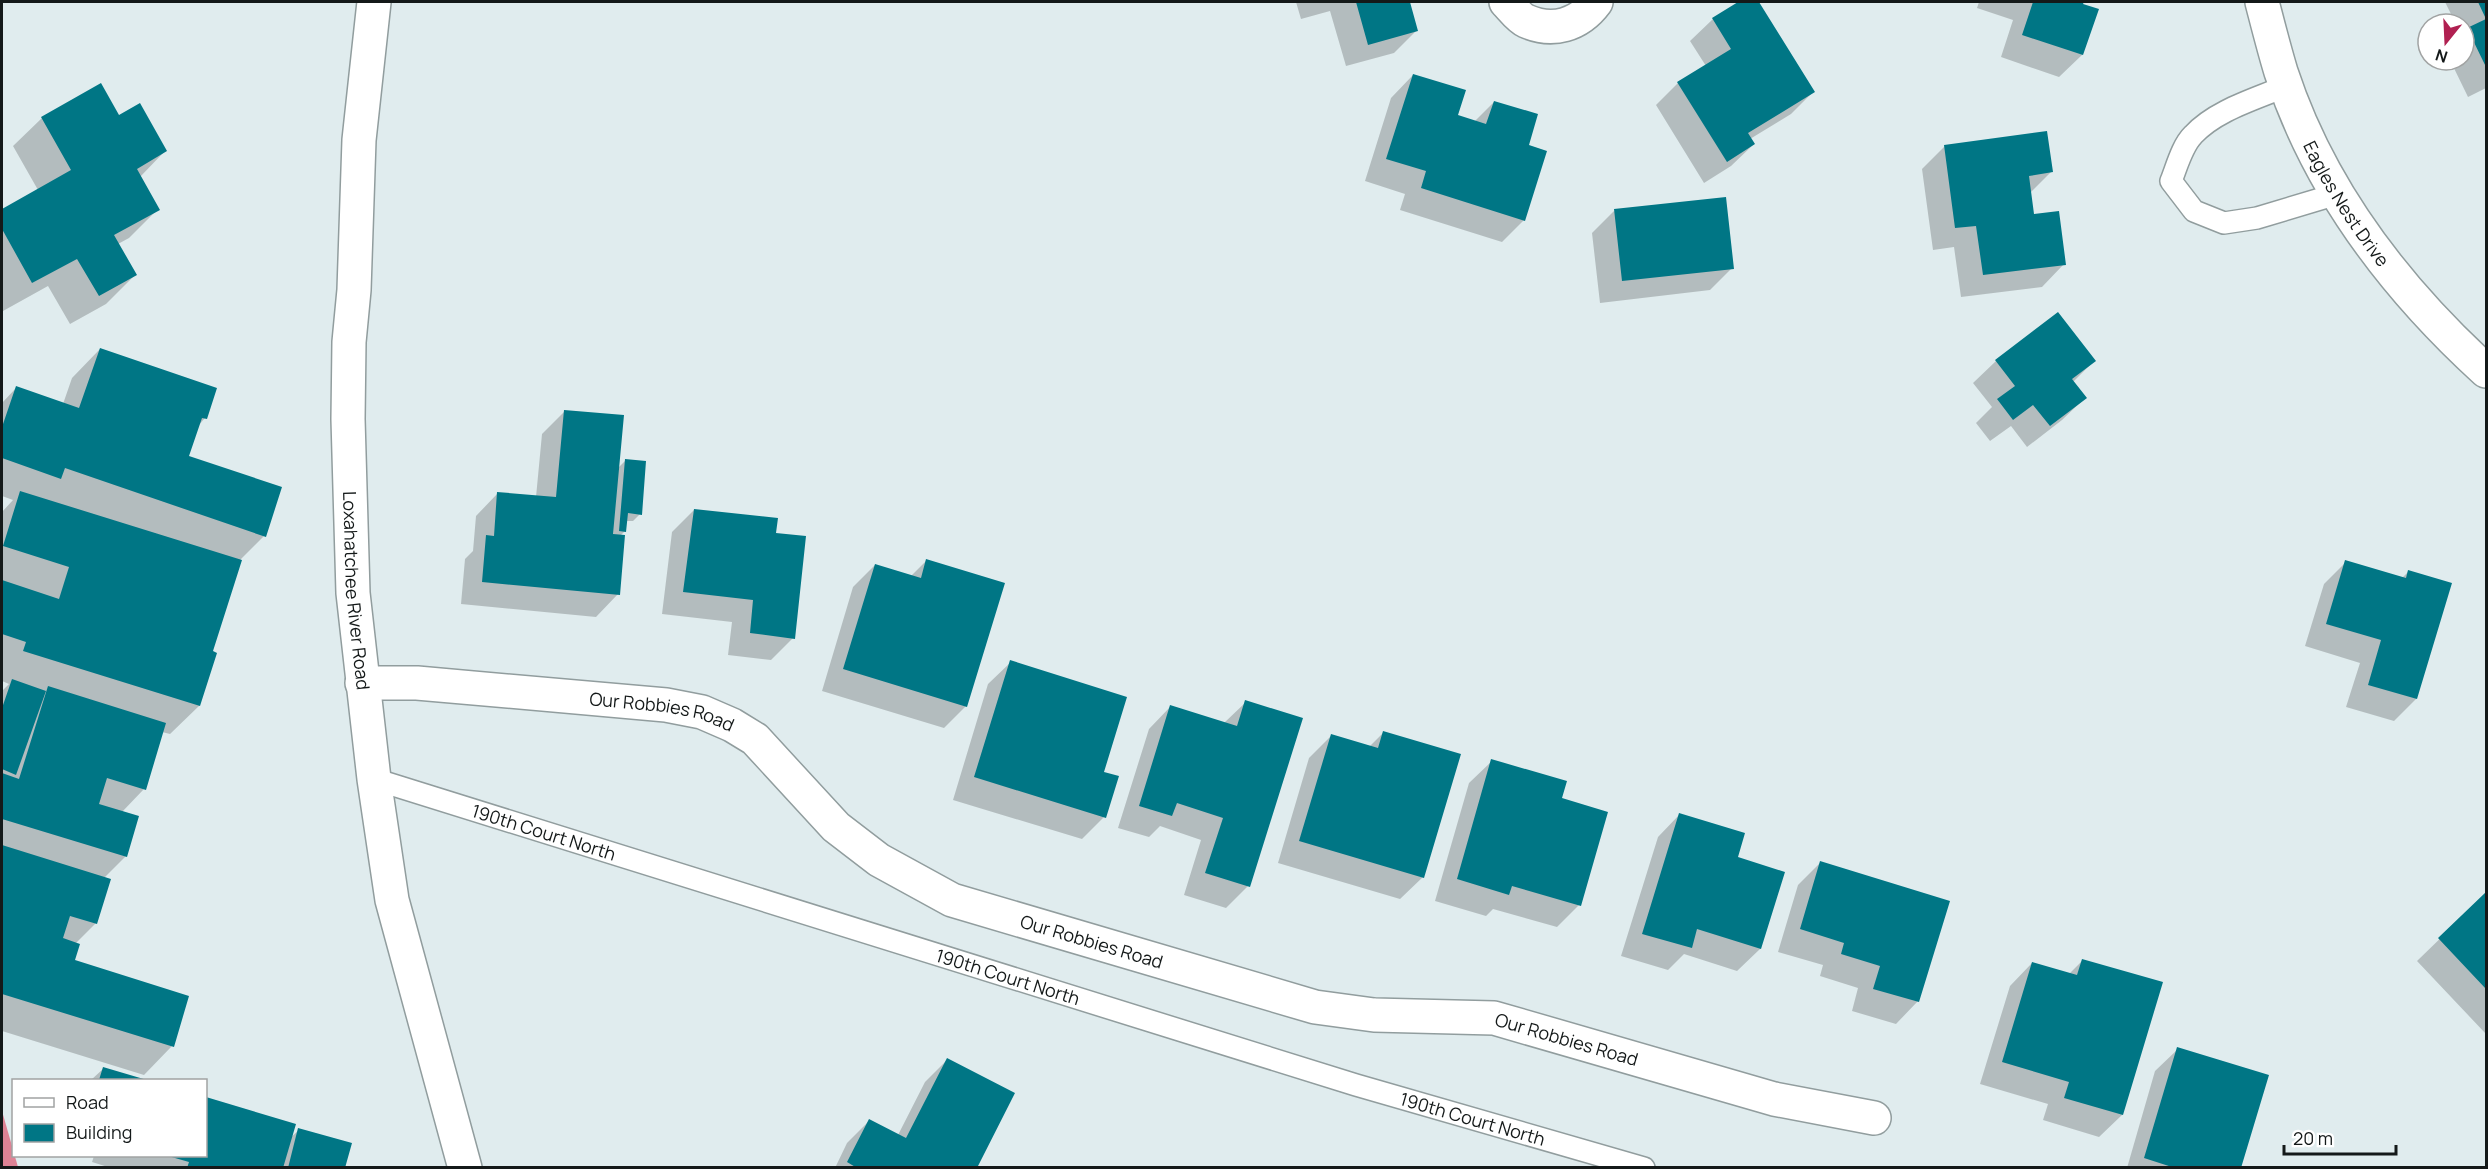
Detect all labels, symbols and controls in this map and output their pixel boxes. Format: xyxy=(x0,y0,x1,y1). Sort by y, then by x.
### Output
north arrow xyxy=(2416,12,2476,72)
text: N xyxy=(2432,44,2450,69)
street label: Eagles Nest Drive xyxy=(2298,137,2395,271)
street label: Loxahatchee River Road xyxy=(338,491,376,691)
street label: Our Robbies Road xyxy=(588,686,738,737)
street label: 190th Court North xyxy=(469,798,619,866)
street label: Our Robbies Road xyxy=(1018,909,1166,974)
street label: 190th Court North xyxy=(933,943,1083,1010)
street label: Our Robbies Road xyxy=(1492,1007,1641,1071)
legend xyxy=(12,1079,207,1157)
street label: 190th Court North xyxy=(1397,1086,1548,1151)
text: Road xyxy=(66,1090,109,1114)
scale bar xyxy=(2284,1118,2396,1156)
text: Building xyxy=(66,1120,132,1144)
text: 20 m xyxy=(2293,1126,2333,1150)

